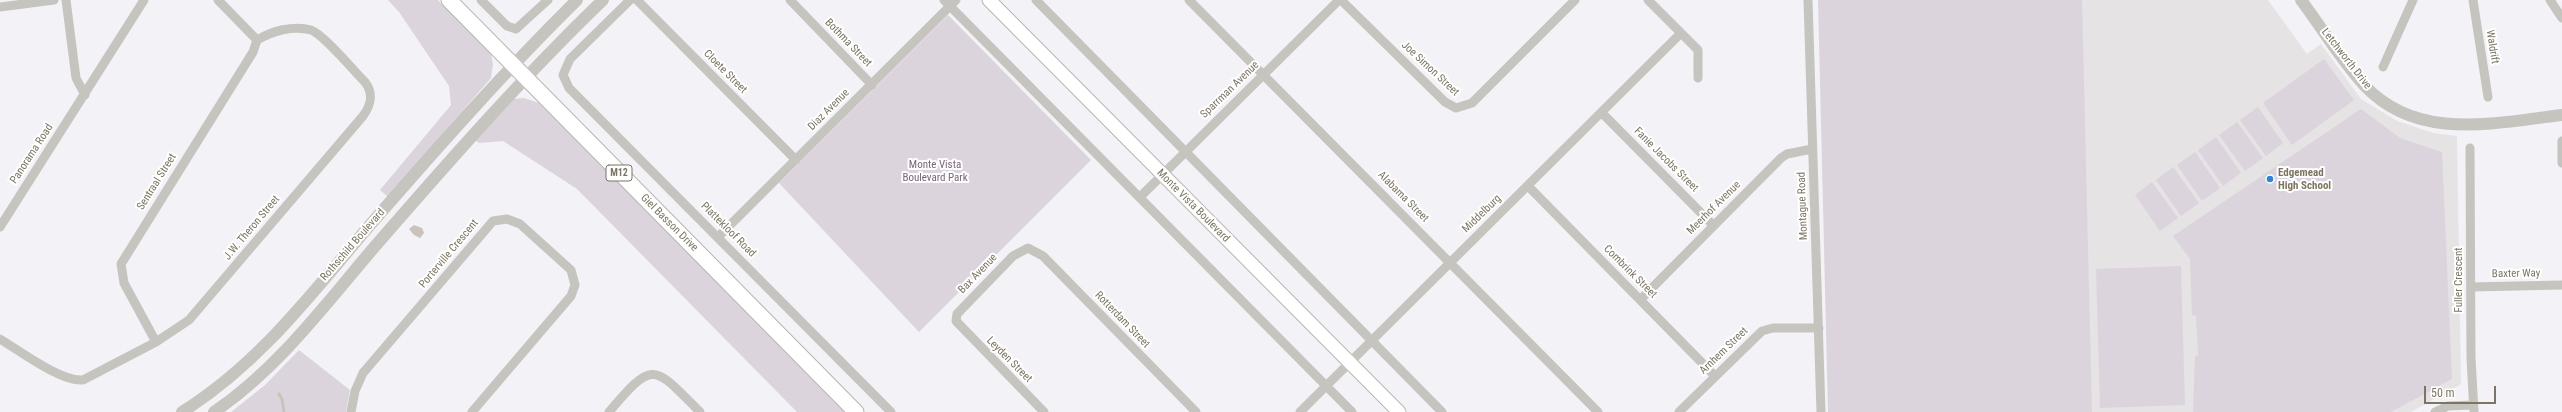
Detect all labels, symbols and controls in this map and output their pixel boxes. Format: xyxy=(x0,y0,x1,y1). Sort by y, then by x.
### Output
street label: Bothma Street xyxy=(822,16,874,70)
street label: Letchworth Drive xyxy=(2318,26,2374,92)
street label: Waldrift xyxy=(2483,29,2501,65)
street label: Joe Simon Street xyxy=(1398,39,1462,99)
street label: Cloete Street xyxy=(700,47,750,97)
street label: Sparrman Avenue xyxy=(1198,59,1262,121)
street label: Diaz Avenue xyxy=(806,87,852,133)
street label: Panorama Road xyxy=(8,122,56,186)
street label: Fanie Jacobs Street xyxy=(1631,125,1701,195)
street label: Sentraal Street xyxy=(134,151,180,213)
park label: Monte Vista Boulevard Park xyxy=(902,158,968,184)
road number: M12 xyxy=(606,165,632,181)
place label: Edgemead High School xyxy=(2278,166,2331,192)
street label: Monte Vista Boulevard xyxy=(1154,167,1232,245)
street label: Alabama Street xyxy=(1375,169,1431,225)
street label: Montague Road xyxy=(1795,172,1811,240)
marker: Edgemead High School xyxy=(2265,174,2275,184)
street label: Meerhof Avenue xyxy=(1684,178,1744,238)
street label: Giel Basson Drive xyxy=(638,192,700,254)
street label: Middelburg xyxy=(1460,192,1504,236)
street label: J.W. Theron Street xyxy=(221,193,283,263)
street label: Plattekloof Road xyxy=(698,200,758,260)
street label: Rothschild Boulevard xyxy=(318,206,388,284)
street label: Porterville Crescent xyxy=(416,217,482,291)
street label: Combrink Street xyxy=(1601,243,1659,301)
street label: Fuller Crescent xyxy=(2452,247,2466,313)
street label: Bax Avenue xyxy=(956,251,1000,297)
street label: Baxter Way xyxy=(2492,267,2540,281)
street label: Rotterdam Street xyxy=(1092,289,1152,351)
street label: Arnhem Street xyxy=(1697,325,1751,377)
street label: Leyden Street xyxy=(983,334,1035,386)
scale bar xyxy=(2426,378,2498,404)
text: 50 m xyxy=(2431,386,2455,400)

